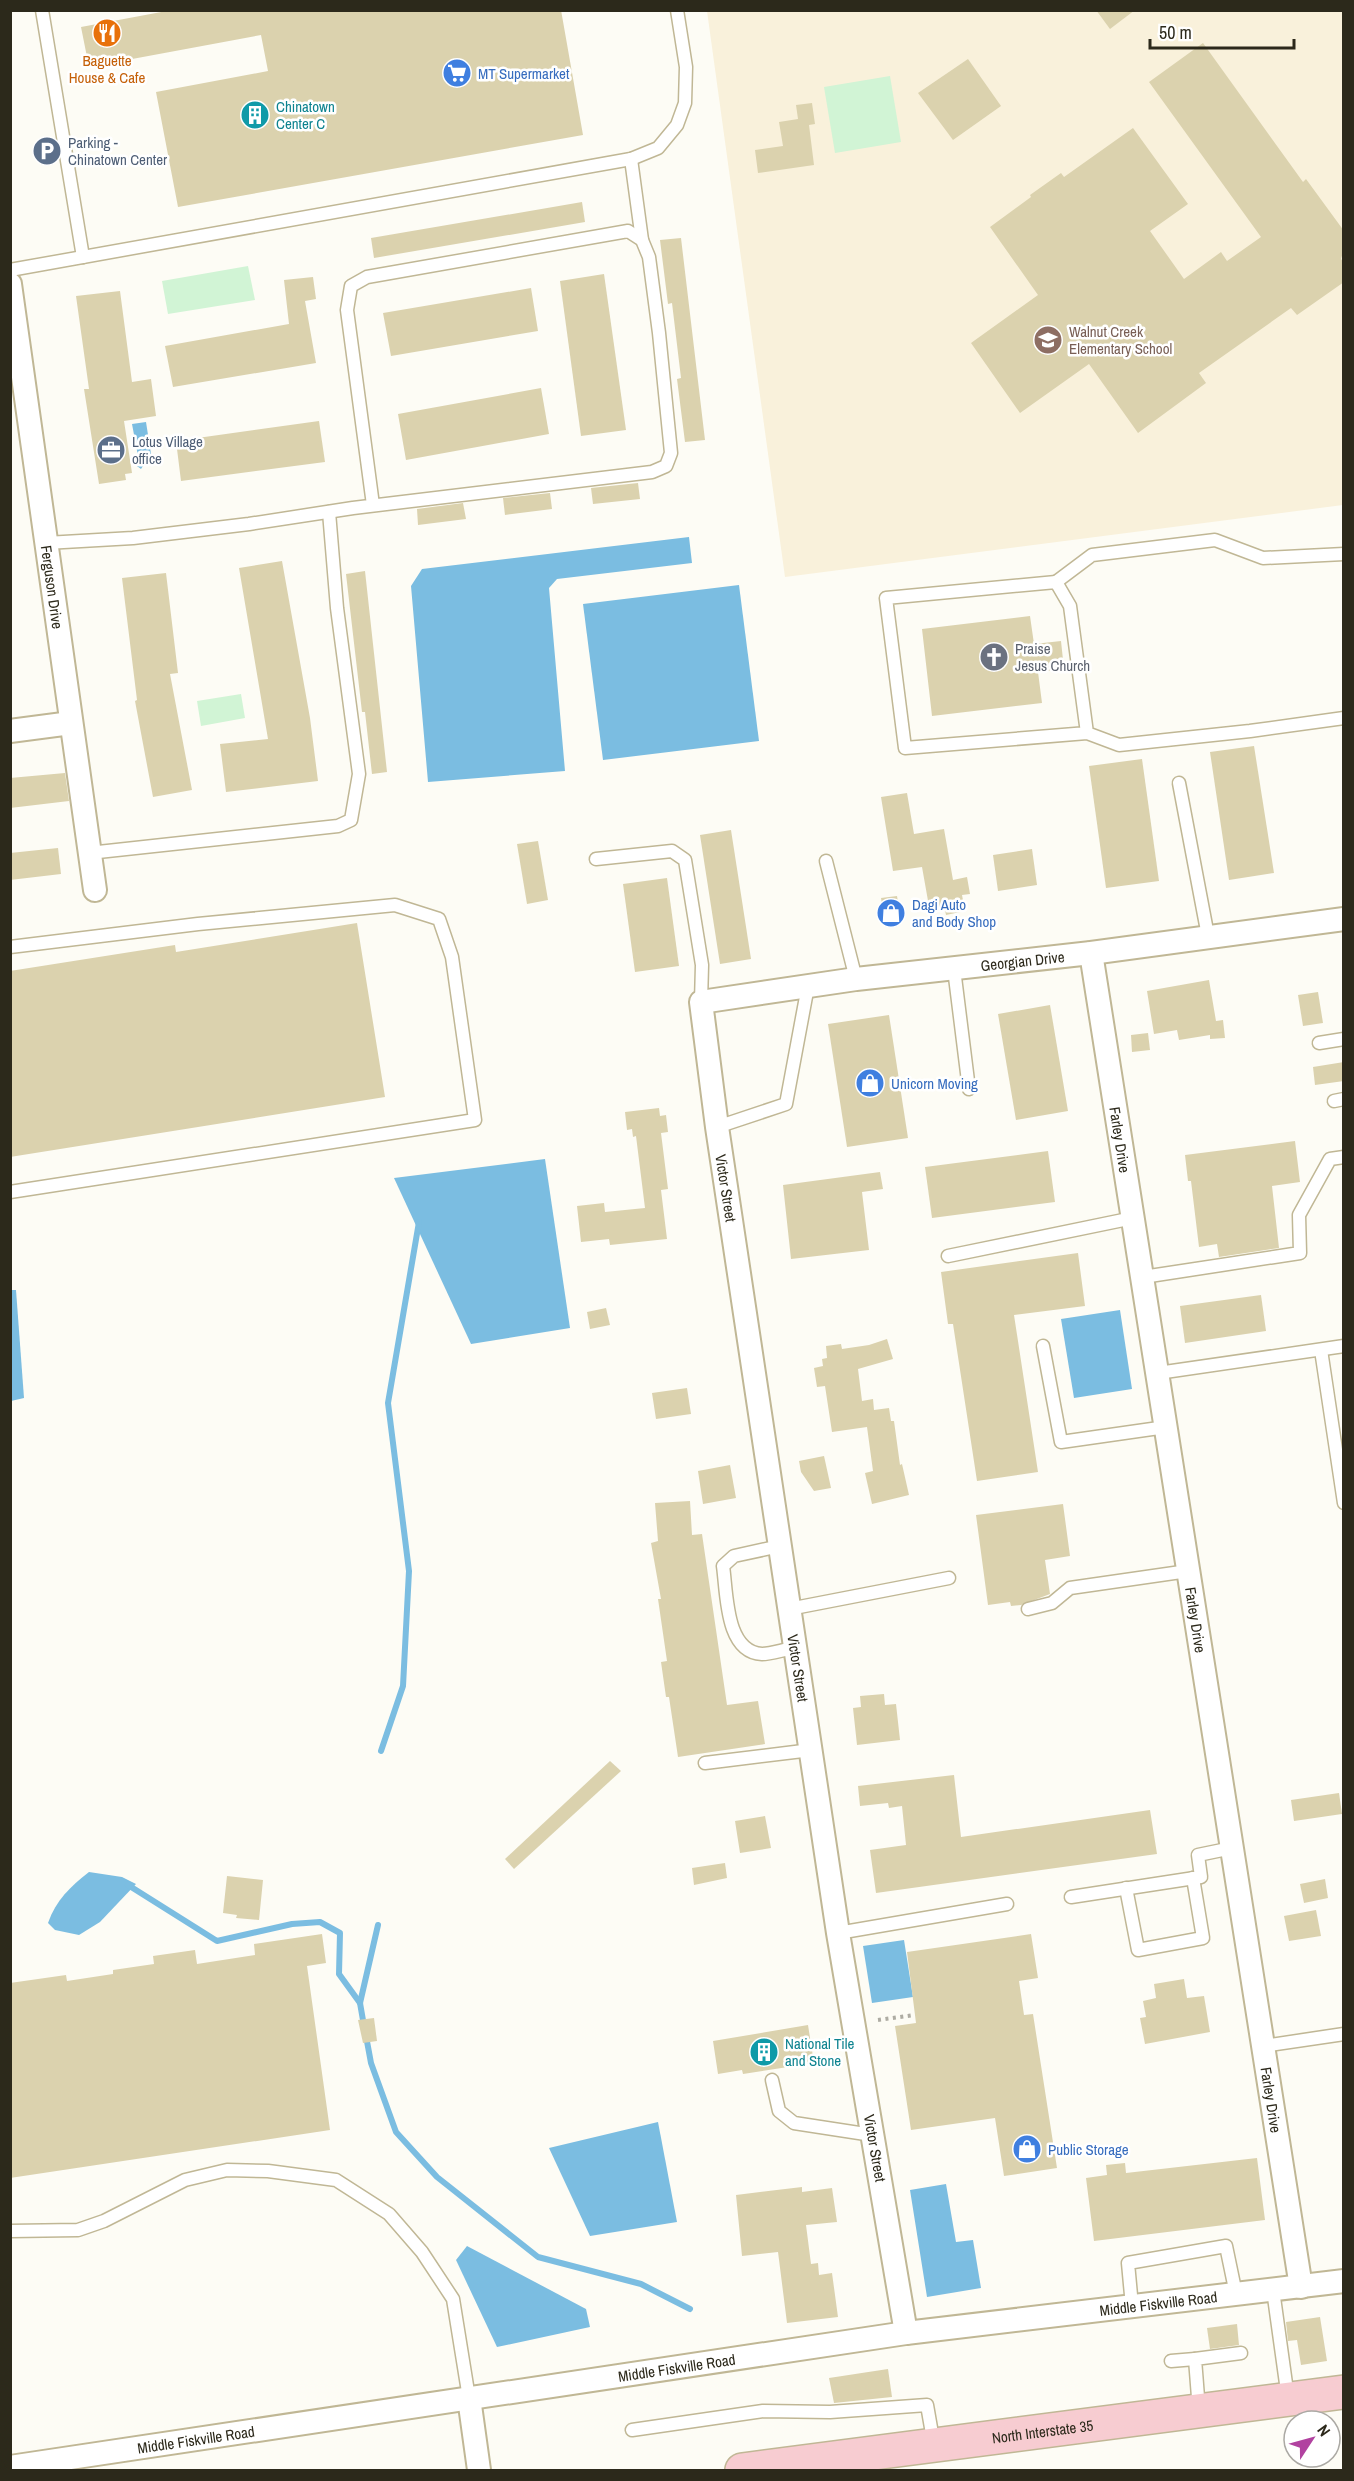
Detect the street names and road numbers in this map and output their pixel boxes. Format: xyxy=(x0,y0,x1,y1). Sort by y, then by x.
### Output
street label: Ferguson Drive xyxy=(36,544,69,630)
street label: Georgian Drive xyxy=(980,945,1066,976)
street label: Farley Drive xyxy=(1105,1105,1136,1174)
street label: Victor Street xyxy=(710,1153,742,1224)
street label: Farley Drive xyxy=(1180,1585,1212,1654)
street label: Victor Street xyxy=(782,1633,814,1704)
street label: Farley Drive xyxy=(1256,2065,1287,2134)
street label: Victor Street xyxy=(859,2113,891,2184)
street label: Middle Fiskville Road xyxy=(1098,2286,1218,2320)
street label: Middle Fiskville Road xyxy=(617,2348,737,2386)
street label: North Interstate 35 xyxy=(991,2414,1095,2448)
street label: Middle Fiskville Road xyxy=(136,2420,256,2458)

